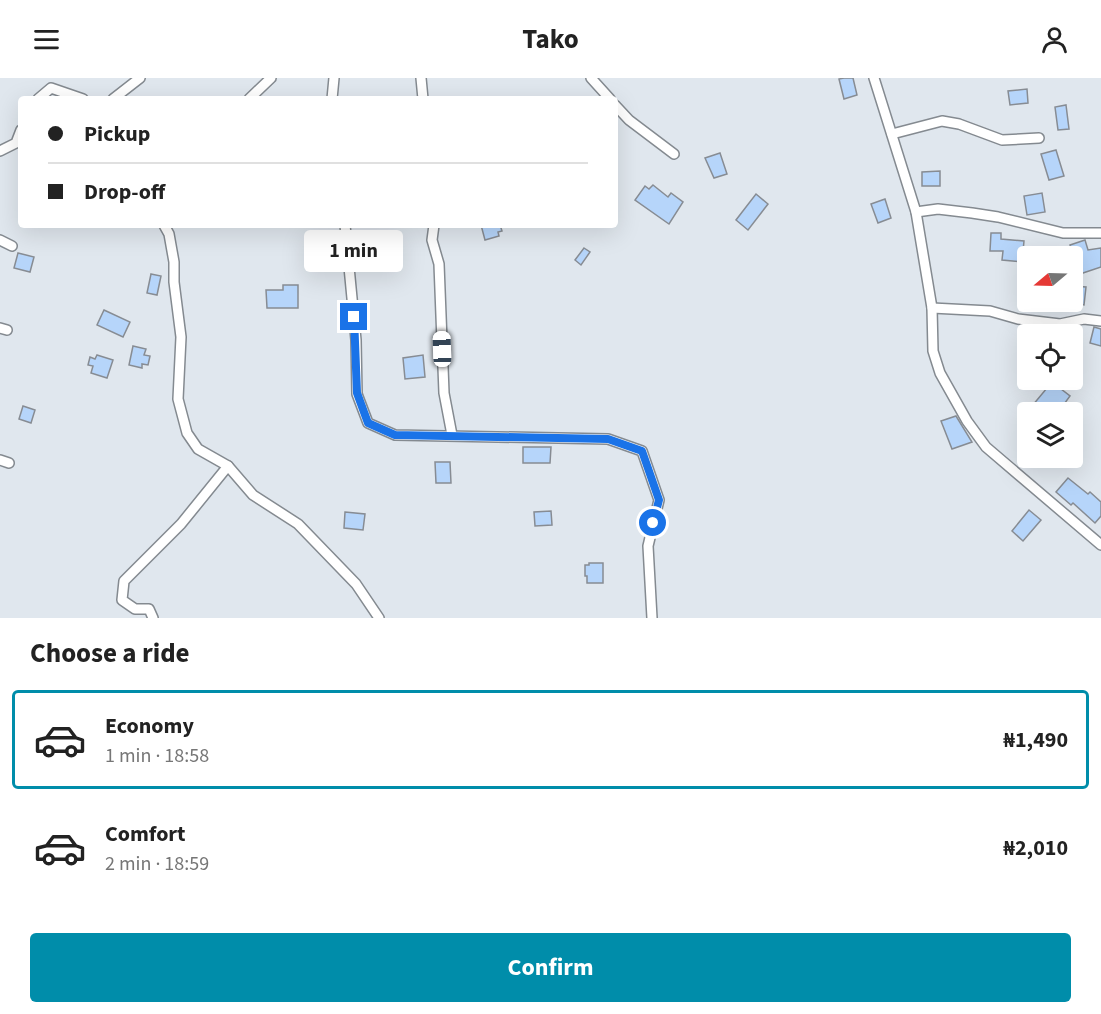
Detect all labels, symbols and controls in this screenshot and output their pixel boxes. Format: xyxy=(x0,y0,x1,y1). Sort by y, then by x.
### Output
text: Tako xyxy=(522,20,579,59)
icon: menu xyxy=(30,23,63,56)
icon: person xyxy=(1038,23,1071,56)
text: Pickup xyxy=(84,118,150,150)
text: Drop-off xyxy=(84,176,165,208)
callout: 1 min xyxy=(304,230,404,272)
text: 1 min xyxy=(329,237,378,265)
north arrow xyxy=(1017,246,1083,312)
map controls xyxy=(1017,246,1083,468)
route end xyxy=(340,303,367,330)
button: locate xyxy=(1017,324,1083,390)
car xyxy=(432,331,452,367)
button: layers xyxy=(1017,402,1083,468)
route start xyxy=(639,509,666,536)
text: Choose a ride xyxy=(30,634,190,673)
text: Economy xyxy=(105,710,194,742)
icon: car xyxy=(33,713,87,767)
text: ₦1,490 xyxy=(1003,724,1068,756)
text: 1 min · 18:58 xyxy=(105,742,209,770)
text: Comfort xyxy=(105,818,186,850)
icon: car xyxy=(33,821,87,875)
text: ₦2,010 xyxy=(1003,832,1068,864)
text: 2 min · 18:59 xyxy=(105,850,209,878)
button: Confirm xyxy=(30,933,1071,1002)

